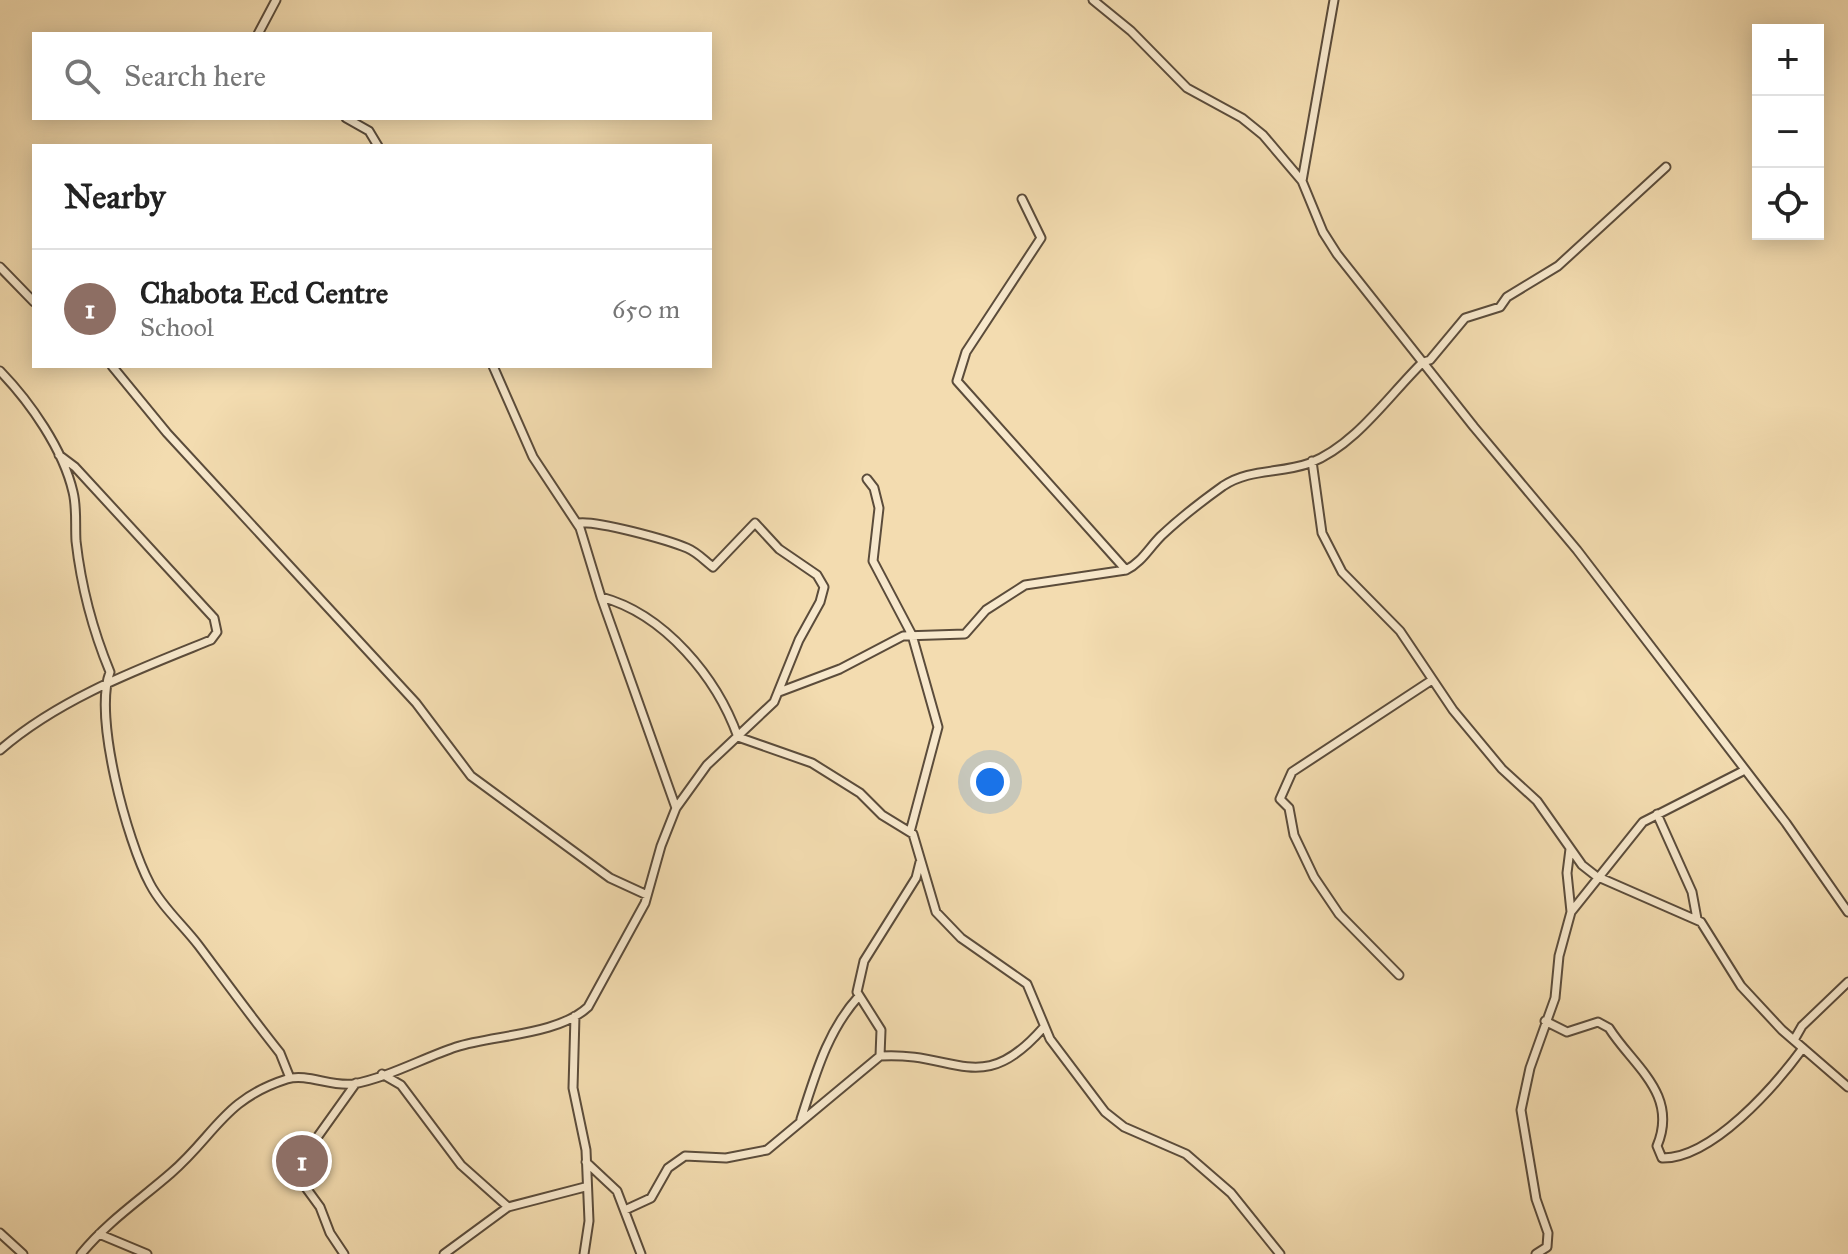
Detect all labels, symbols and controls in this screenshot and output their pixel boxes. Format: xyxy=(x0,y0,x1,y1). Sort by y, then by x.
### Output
map controls xyxy=(1752,24,1824,240)
button: + xyxy=(1752,24,1824,96)
search box xyxy=(32,32,712,120)
icon: search xyxy=(60,54,104,98)
text: Search here xyxy=(124,58,266,94)
button: − xyxy=(1752,96,1824,168)
button: locate xyxy=(1752,168,1824,240)
text: Nearby xyxy=(64,176,166,217)
text: Chabota Ecd Centre xyxy=(140,275,388,311)
text: 1 xyxy=(85,293,95,325)
text: 650 m xyxy=(612,293,680,325)
text: School xyxy=(140,311,214,343)
your location xyxy=(970,762,1010,802)
pin: 1 xyxy=(276,1131,328,1191)

